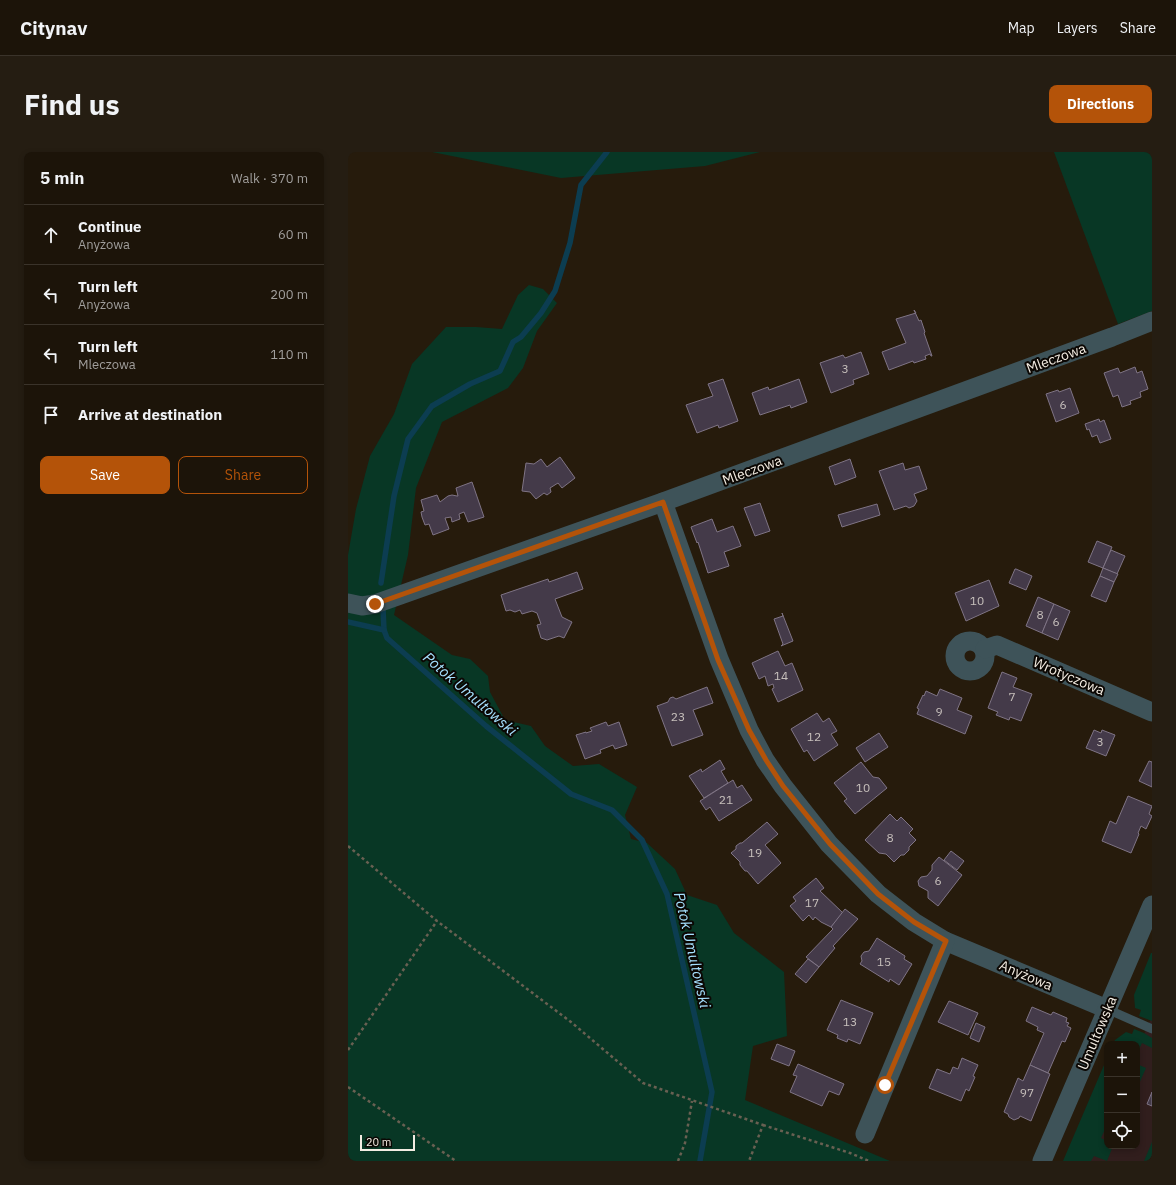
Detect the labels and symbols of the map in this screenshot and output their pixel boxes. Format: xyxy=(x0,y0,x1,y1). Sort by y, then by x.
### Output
street label: Mleczowa xyxy=(1024,339,1089,377)
house number: 3 xyxy=(841,361,849,376)
house number: 6 xyxy=(1059,397,1067,412)
street label: Mleczowa xyxy=(720,451,785,489)
house number: 10 xyxy=(970,593,984,608)
route end xyxy=(366,595,384,613)
house number: 8 xyxy=(1036,607,1044,622)
house number: 6 xyxy=(1052,614,1060,629)
water label: Potok Umultowski xyxy=(419,648,521,740)
street label: Wrotyczowa xyxy=(1030,653,1108,699)
house number: 14 xyxy=(774,668,788,683)
house number: 7 xyxy=(1008,689,1016,704)
house number: 9 xyxy=(935,704,943,719)
house number: 23 xyxy=(671,709,685,724)
house number: 12 xyxy=(807,729,821,744)
house number: 3 xyxy=(1096,734,1104,749)
house number: 10 xyxy=(856,780,870,795)
house number: 21 xyxy=(719,792,733,807)
house number: 8 xyxy=(886,830,894,845)
house number: 19 xyxy=(748,845,762,860)
house number: 6 xyxy=(934,873,942,888)
water label: Potok Umultowski xyxy=(670,890,715,1010)
house number: 17 xyxy=(805,895,819,910)
house number: 15 xyxy=(877,954,891,969)
street label: Anyżowa xyxy=(997,956,1056,994)
street label: Umultowska xyxy=(1073,993,1121,1073)
house number: 13 xyxy=(843,1014,857,1029)
route start xyxy=(876,1076,894,1094)
house number: 97 xyxy=(1020,1085,1034,1100)
scale bar xyxy=(360,1133,415,1152)

